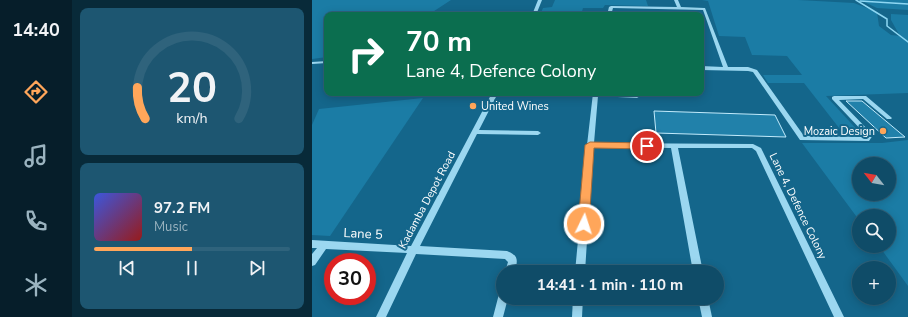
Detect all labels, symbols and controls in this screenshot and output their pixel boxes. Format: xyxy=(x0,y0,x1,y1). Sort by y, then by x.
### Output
text: 14:40 xyxy=(12,18,60,42)
text: 70 m xyxy=(406,23,472,61)
icon: right xyxy=(340,28,392,80)
text: Lane 4, Defence Colony xyxy=(406,59,596,83)
text: 20 xyxy=(167,60,217,117)
icon: directions xyxy=(22,78,50,106)
place label: United Wines xyxy=(481,99,549,114)
marker: United Wines xyxy=(468,101,478,111)
text: km/h xyxy=(176,109,208,128)
place label: Mozaic Design xyxy=(804,124,875,139)
marker: Mozaic Design xyxy=(878,126,888,136)
pin xyxy=(630,129,664,163)
icon: arrive xyxy=(636,135,658,157)
icon: music xyxy=(22,142,50,170)
street label: Kadamba Depot Road xyxy=(395,149,459,251)
street label: Lane 4, Defence Colony xyxy=(766,150,830,262)
north arrow xyxy=(852,157,896,201)
map controls xyxy=(852,157,896,305)
text: 97.2 FM xyxy=(154,198,210,218)
position arrow xyxy=(563,203,605,245)
icon: phone xyxy=(22,207,50,235)
button: search xyxy=(852,209,896,253)
text: Music xyxy=(154,218,188,236)
street label: Lane 5 xyxy=(343,224,383,244)
speed limit sign: 30 xyxy=(324,253,376,305)
icon: previous xyxy=(116,257,138,279)
icon: pause xyxy=(181,257,203,279)
icon: next xyxy=(246,257,268,279)
button: + xyxy=(852,261,896,305)
icon: climate xyxy=(22,271,50,299)
text: 14:41 · 1 min · 110 m xyxy=(537,275,683,295)

